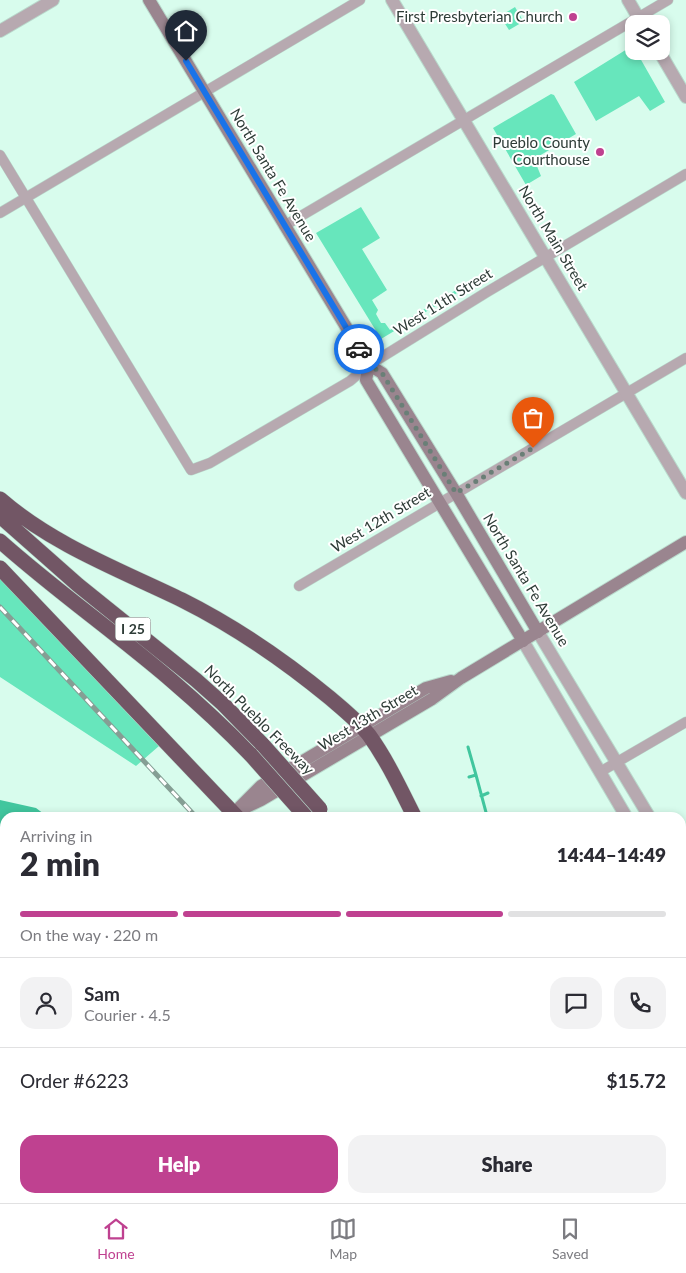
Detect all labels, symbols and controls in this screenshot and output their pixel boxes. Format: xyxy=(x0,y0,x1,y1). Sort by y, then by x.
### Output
place label: First Presbyterian Church xyxy=(396,7,563,25)
pin xyxy=(165,10,207,61)
marker: First Presbyterian Church xyxy=(567,11,579,23)
map controls xyxy=(625,15,670,60)
button: layers xyxy=(625,15,670,60)
icon: home xyxy=(172,17,200,45)
street label: North Santa Fe Avenue xyxy=(227,105,321,244)
place label: Pueblo County Courthouse xyxy=(492,133,590,168)
marker: Pueblo County Courthouse xyxy=(594,146,606,158)
street label: North Main Street xyxy=(515,182,593,294)
street label: West 11th Street xyxy=(390,263,496,339)
courier xyxy=(334,324,384,374)
icon: car xyxy=(345,335,373,363)
pin xyxy=(512,397,554,448)
icon: bag xyxy=(519,404,547,432)
street label: West 12th Street xyxy=(328,482,434,556)
street label: North Santa Fe Avenue xyxy=(480,510,574,649)
road number: I 25 xyxy=(116,618,150,640)
street label: North Pueblo Freeway xyxy=(201,661,318,778)
street label: West 13th Street xyxy=(315,680,421,754)
text: Arriving in xyxy=(20,826,93,845)
text: 14:44–14:49 xyxy=(557,843,666,866)
text: 2 min xyxy=(20,844,100,883)
text: On the way · 220 m xyxy=(20,925,158,944)
button: person xyxy=(20,977,72,1029)
button: chat xyxy=(550,977,602,1029)
button: phone xyxy=(614,977,666,1029)
text: Sam xyxy=(84,982,120,1005)
text: Courier · 4.5 xyxy=(84,1005,171,1024)
text: Order #6223 xyxy=(20,1069,129,1092)
text: $15.72 xyxy=(606,1069,666,1092)
button: Help xyxy=(20,1135,338,1193)
button: Share xyxy=(348,1135,666,1193)
tab: Home xyxy=(97,1215,135,1262)
tab: Map xyxy=(329,1215,357,1262)
tab: Saved xyxy=(552,1215,589,1262)

